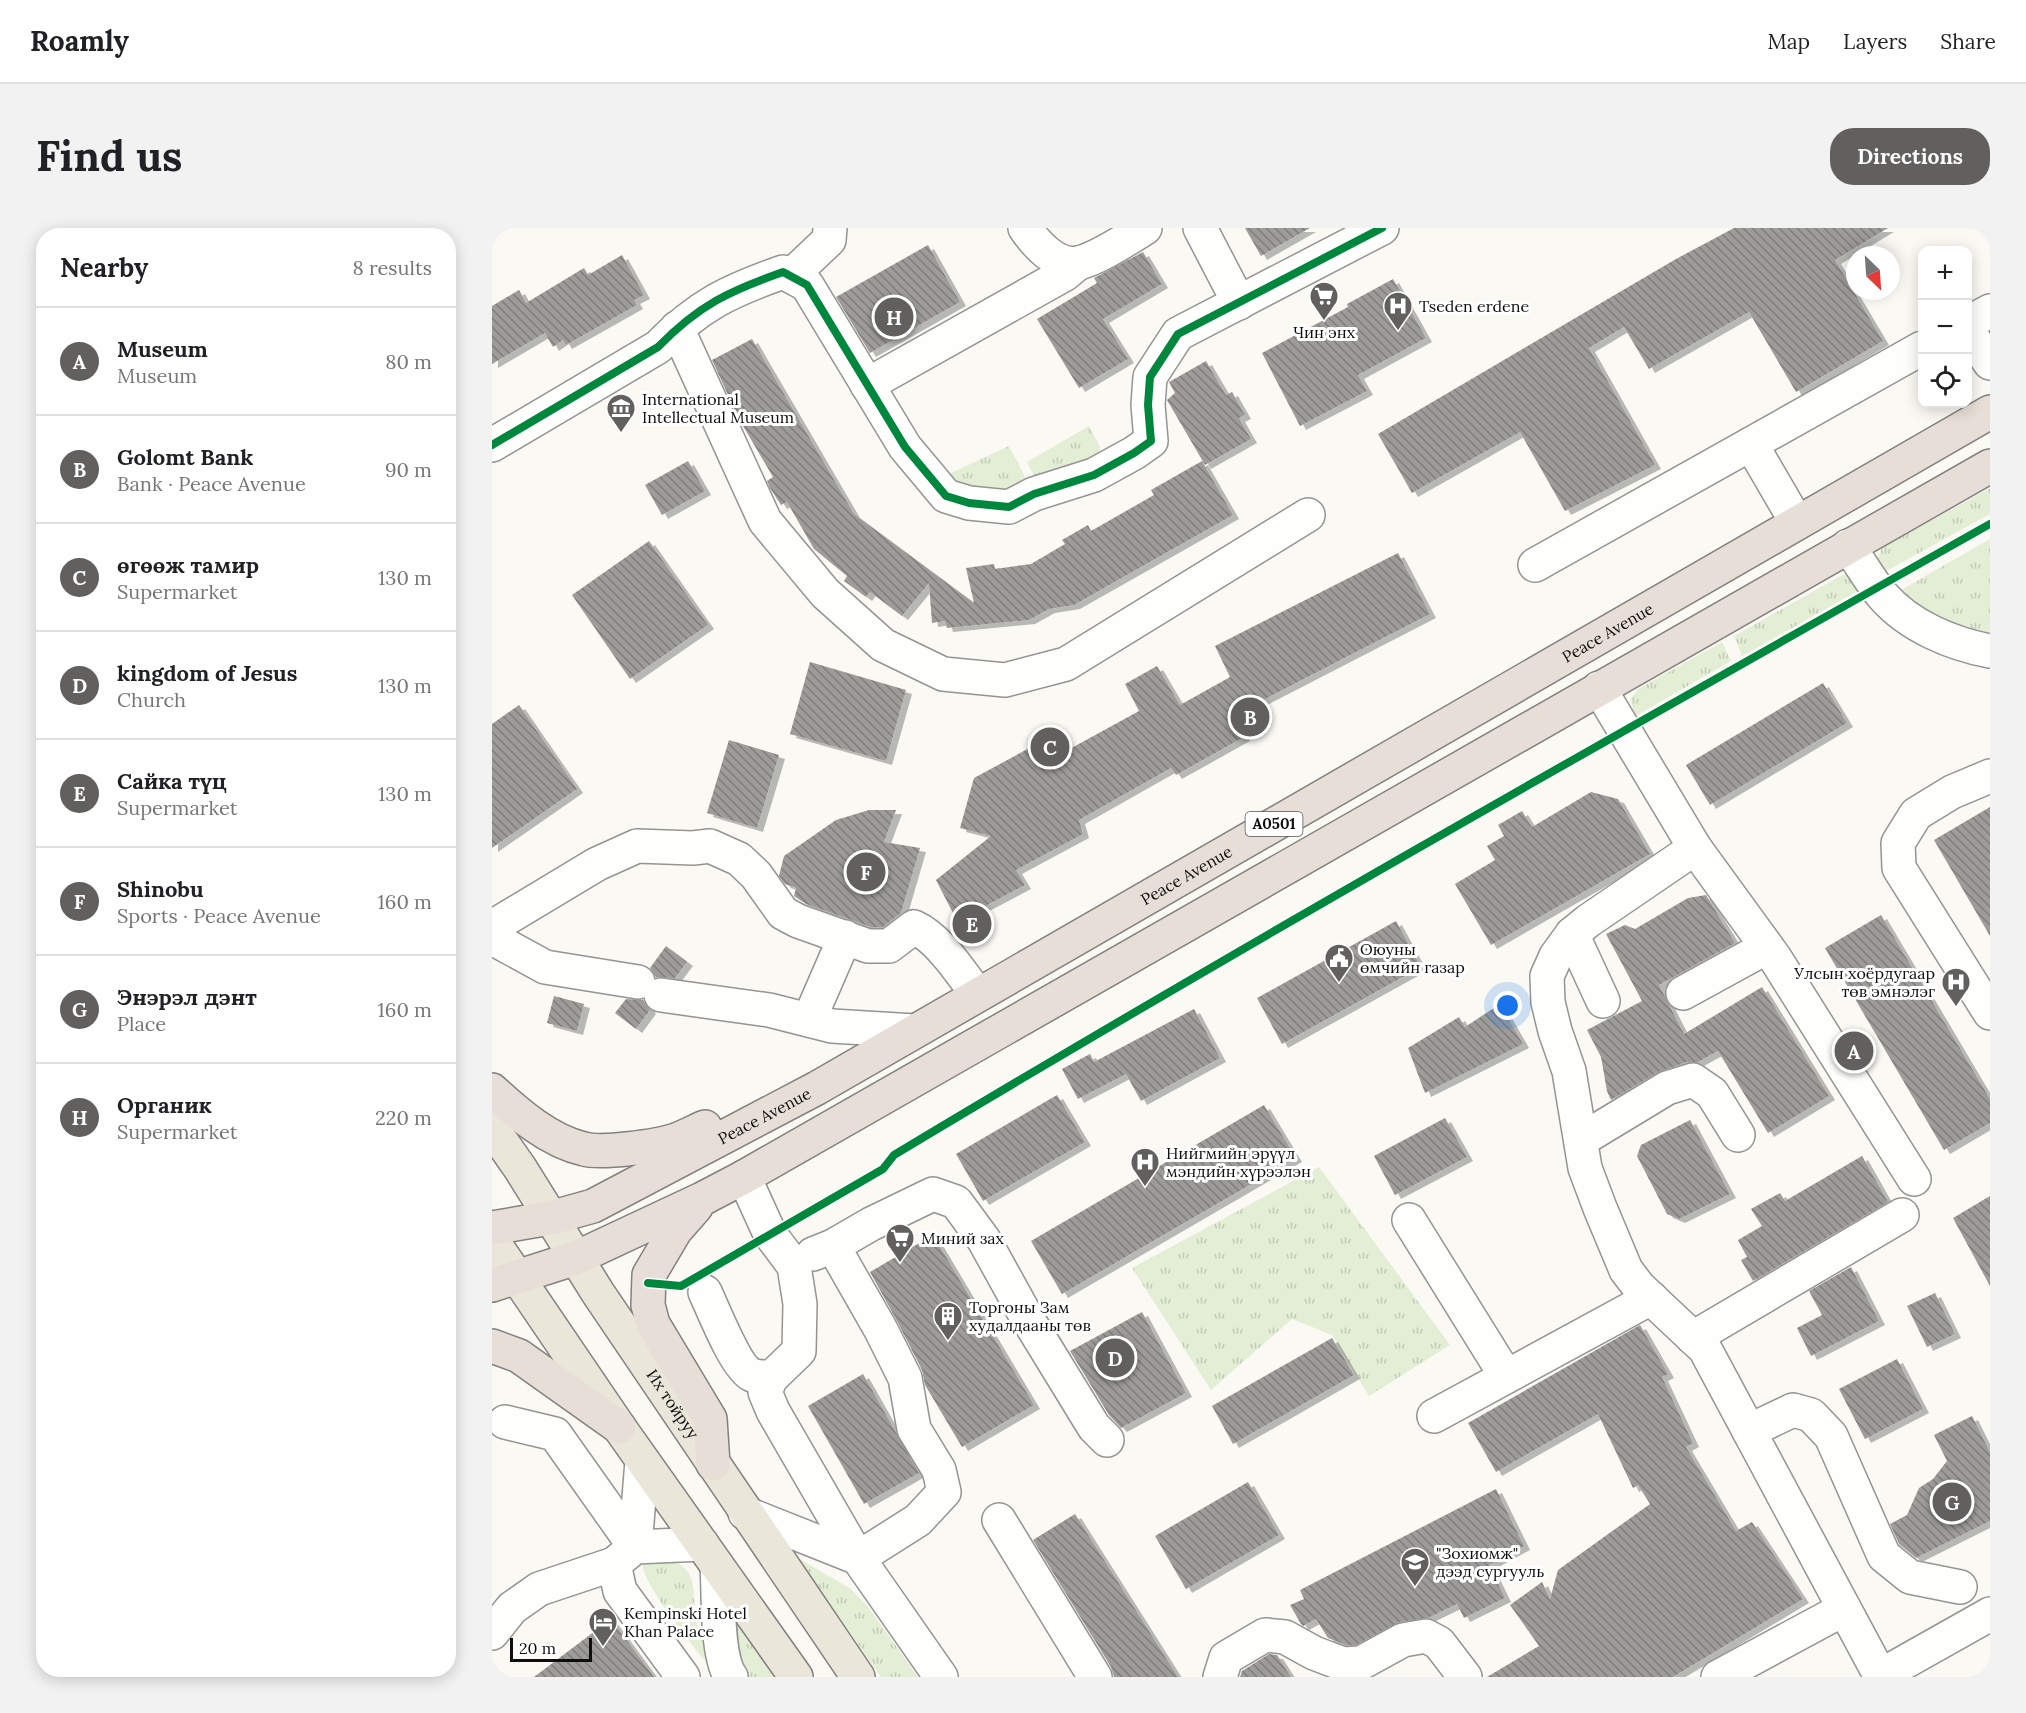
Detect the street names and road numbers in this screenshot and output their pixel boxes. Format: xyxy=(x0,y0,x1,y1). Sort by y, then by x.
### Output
street label: Peace Avenue xyxy=(1558,598,1657,667)
road number: A0501 xyxy=(1246,812,1302,836)
street label: Peace Avenue xyxy=(1137,841,1236,909)
street label: Peace Avenue xyxy=(714,1083,814,1148)
street label: Их тойруу xyxy=(643,1365,704,1443)

